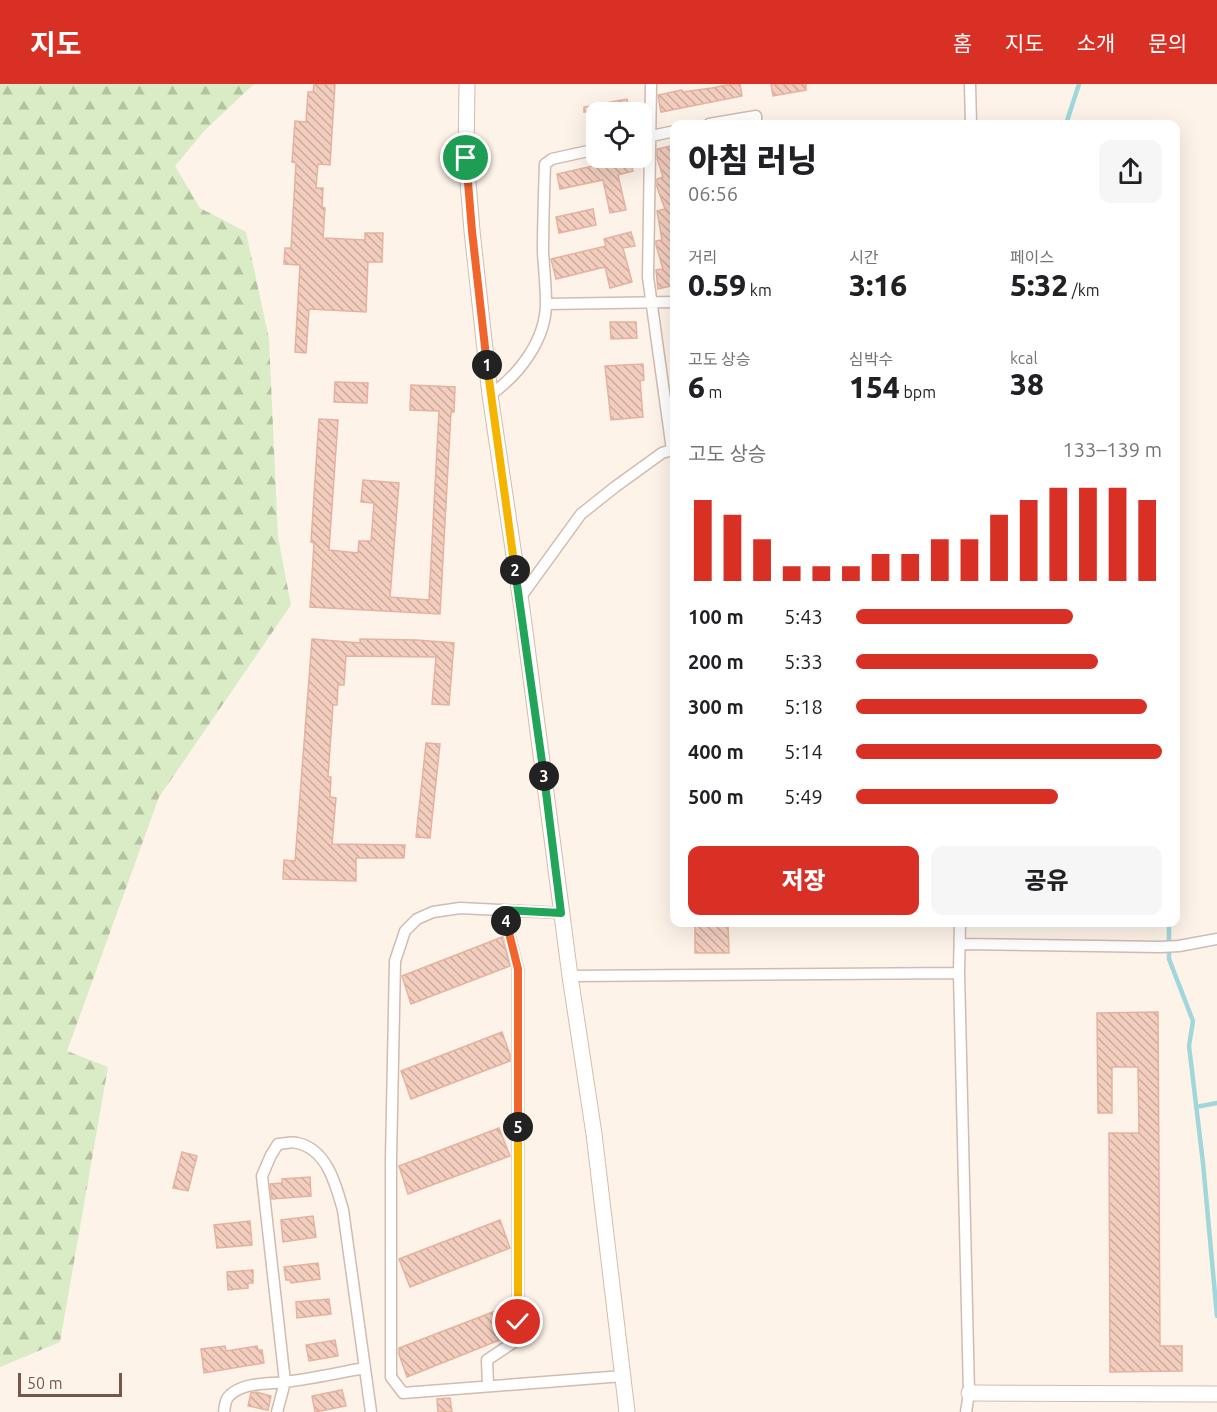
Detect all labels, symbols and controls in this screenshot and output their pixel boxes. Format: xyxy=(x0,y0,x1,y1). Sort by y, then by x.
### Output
text: 지도 xyxy=(30,28,82,59)
text: 홈 xyxy=(953,31,972,55)
text: 지도 xyxy=(1005,31,1044,55)
text: 소개 xyxy=(1077,31,1115,55)
text: 문의 xyxy=(1148,31,1187,55)
map controls xyxy=(586,102,652,168)
button: locate xyxy=(586,102,652,168)
pin xyxy=(440,132,491,183)
button: share xyxy=(1099,140,1162,203)
icon: arrive xyxy=(449,141,482,174)
text: 아침 러닝 xyxy=(688,141,817,178)
text: 06:56 xyxy=(688,182,738,205)
text: 거리 xyxy=(688,248,717,266)
text: 시간 xyxy=(849,248,878,266)
text: 페이스 xyxy=(1010,248,1054,266)
text: 0.59 xyxy=(688,268,746,302)
text: 3:16 xyxy=(849,268,907,302)
text: 5:32 xyxy=(1010,268,1068,302)
text: km xyxy=(746,281,772,299)
text: /km xyxy=(1068,281,1100,299)
text: kcal xyxy=(1010,349,1038,367)
pin: 1 xyxy=(472,350,502,380)
text: 고도 상승 xyxy=(688,350,751,368)
text: 심박수 xyxy=(849,350,893,368)
text: 1 xyxy=(482,356,492,374)
text: 38 xyxy=(1010,367,1044,401)
text: 6 xyxy=(688,370,705,404)
text: 154 xyxy=(849,370,900,404)
text: m xyxy=(705,383,722,401)
text: bpm xyxy=(900,383,936,401)
text: 133–139 m xyxy=(1063,438,1162,461)
text: 고도 상승 xyxy=(688,442,766,465)
pin: 2 xyxy=(500,555,530,585)
text: 2 xyxy=(510,561,520,579)
text: 100 m xyxy=(688,605,744,628)
text: 5:43 xyxy=(784,605,823,628)
text: 200 m xyxy=(688,650,744,673)
text: 5:33 xyxy=(784,650,823,673)
text: 300 m xyxy=(688,695,744,718)
text: 5:18 xyxy=(784,695,823,718)
text: 400 m xyxy=(688,740,744,763)
text: 5:14 xyxy=(784,740,823,763)
pin: 3 xyxy=(529,761,559,791)
text: 3 xyxy=(539,767,549,785)
text: 500 m xyxy=(688,785,744,808)
text: 5:49 xyxy=(784,785,823,808)
button: 저장 xyxy=(688,846,919,915)
button: 공유 xyxy=(931,846,1162,915)
pin: 4 xyxy=(491,906,521,936)
text: 4 xyxy=(501,912,511,930)
pin: 5 xyxy=(503,1112,533,1142)
text: 5 xyxy=(513,1118,523,1136)
pin xyxy=(492,1296,543,1347)
icon: check xyxy=(501,1305,534,1338)
scale bar xyxy=(18,1370,122,1398)
text: 50 m xyxy=(27,1374,63,1392)

